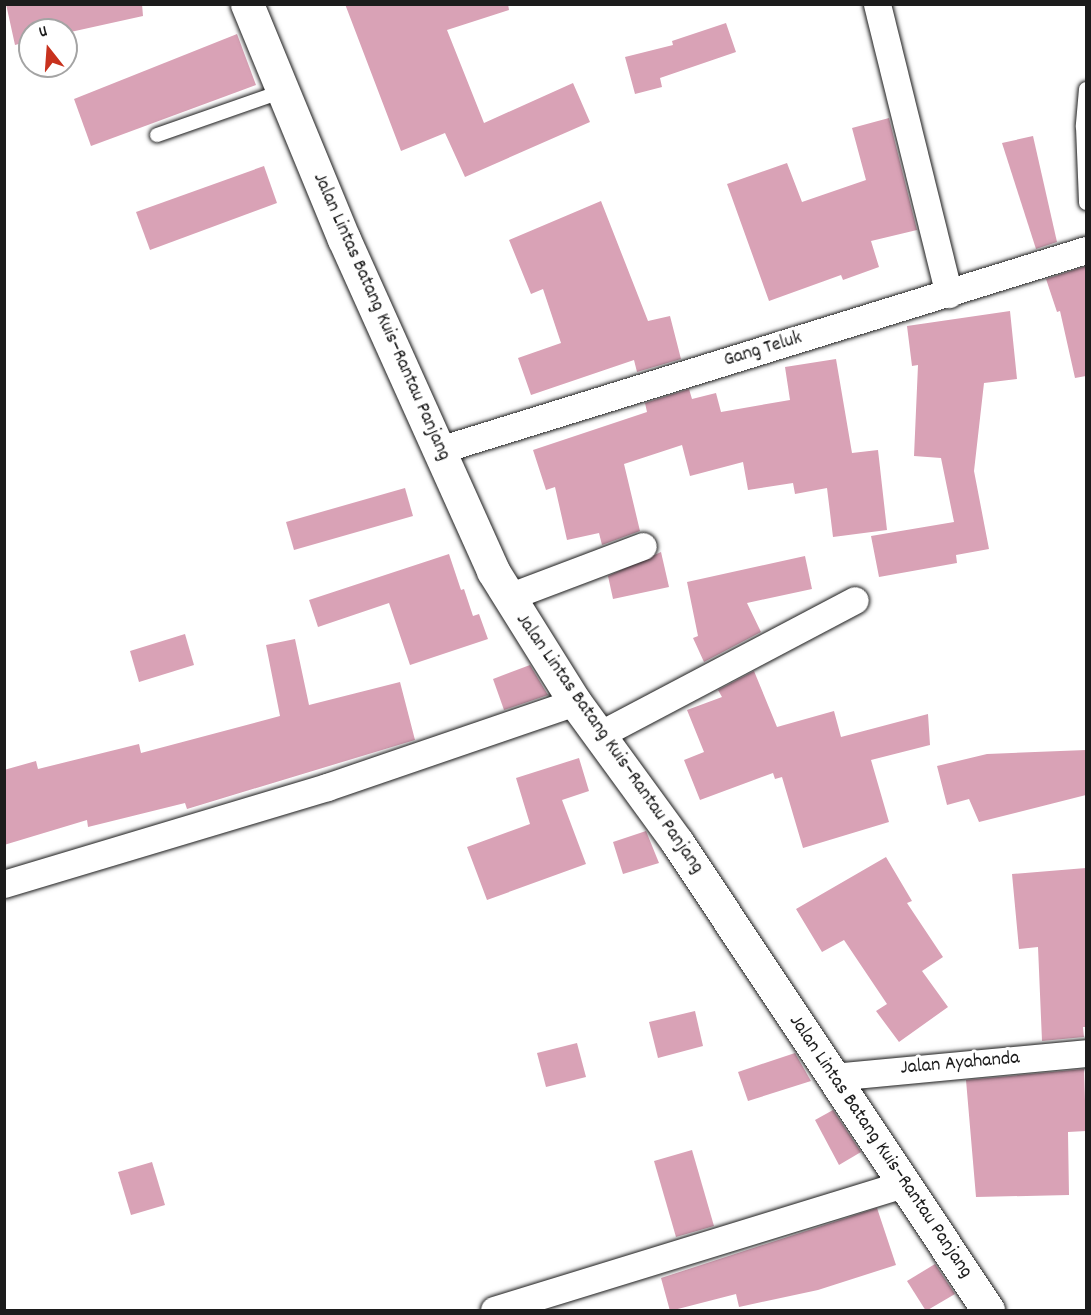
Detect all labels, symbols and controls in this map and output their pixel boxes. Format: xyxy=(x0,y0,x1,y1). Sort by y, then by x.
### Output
north arrow xyxy=(18,18,78,78)
text: U xyxy=(36,20,50,44)
street label: Jalan Lintas Batang Kuis–Rantau Panjang xyxy=(307,170,455,464)
street label: Gang Teluk xyxy=(721,327,805,373)
street label: Jalan Lintas Batang Kuis–Rantau Panjang xyxy=(510,609,708,879)
street label: Jalan Lintas Batang Kuis–Rantau Panjang xyxy=(783,1011,977,1283)
street label: Jalan Ayahanda xyxy=(899,1047,1021,1081)

